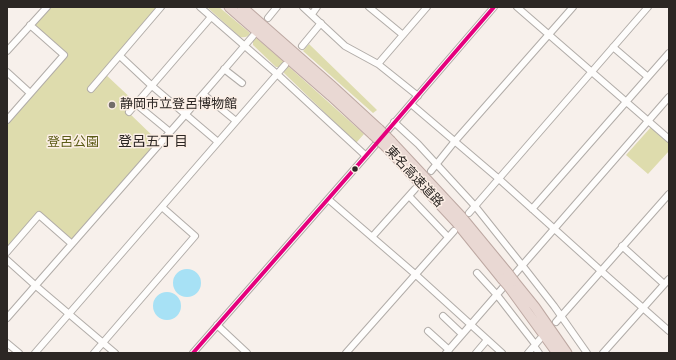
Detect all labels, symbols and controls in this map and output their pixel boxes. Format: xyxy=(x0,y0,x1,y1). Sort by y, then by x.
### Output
place label: 静岡市立登呂博物館 xyxy=(120,97,237,113)
marker: 静岡市立登呂博物館 xyxy=(107,100,117,110)
district label: 登呂五丁目 xyxy=(118,134,188,150)
park label: 登呂公園 xyxy=(47,135,99,151)
street label: 東名高速道路 xyxy=(382,143,446,211)
unlabelled marker xyxy=(350,164,360,174)

